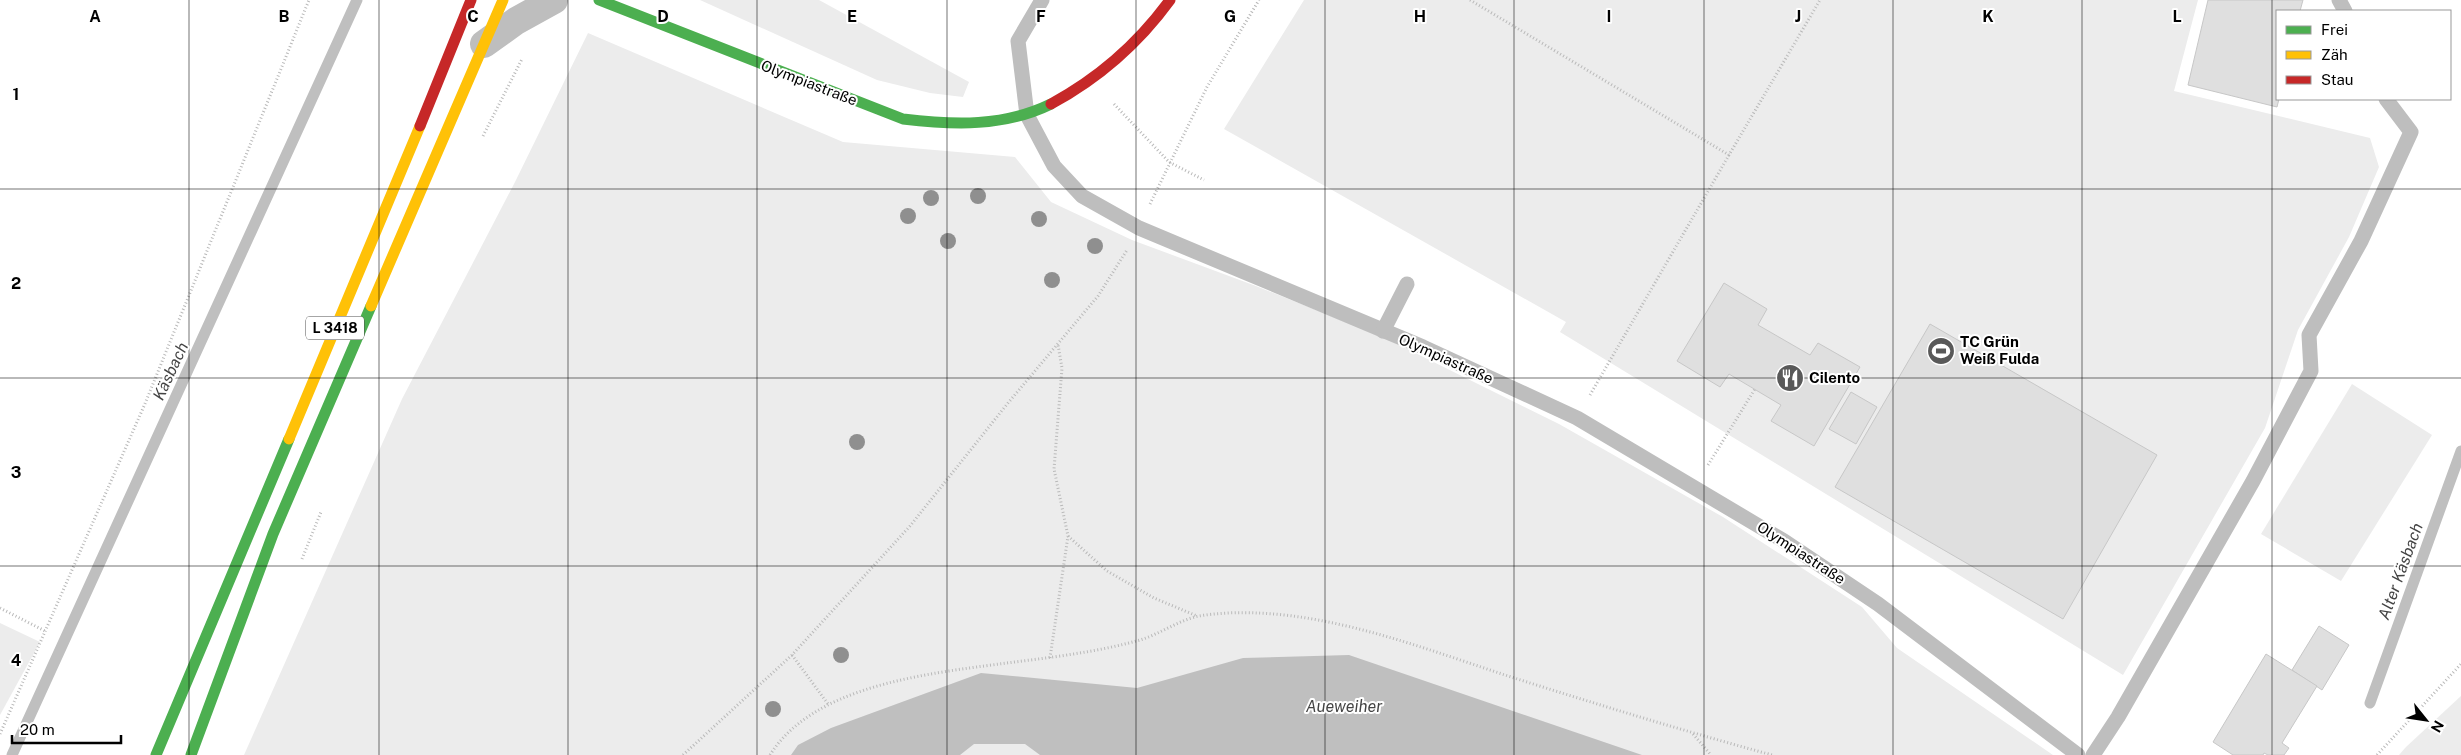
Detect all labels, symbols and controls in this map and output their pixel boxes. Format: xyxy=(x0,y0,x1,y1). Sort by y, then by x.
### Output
text: A xyxy=(89,7,101,26)
text: B xyxy=(279,7,290,26)
text: C xyxy=(467,7,479,26)
text: D xyxy=(657,7,669,26)
text: E xyxy=(847,7,857,26)
text: F xyxy=(1036,7,1046,26)
text: G xyxy=(1224,7,1236,26)
text: H xyxy=(1414,7,1426,26)
text: I xyxy=(1607,7,1611,26)
text: J xyxy=(1795,7,1801,26)
text: K xyxy=(1982,7,1994,26)
text: L xyxy=(2172,7,2182,26)
legend xyxy=(2276,10,2451,100)
text: Frei xyxy=(2321,21,2348,38)
text: Zäh xyxy=(2321,46,2348,63)
street label: Olympiastraße xyxy=(759,56,860,109)
text: Stau xyxy=(2321,71,2354,88)
text: 1 xyxy=(13,85,19,104)
text: 2 xyxy=(11,274,21,293)
road number: L 3418 xyxy=(306,316,364,339)
street label: Olympiastraße xyxy=(1396,330,1496,387)
place label: TC Grün Weiß Fulda xyxy=(1960,333,2039,367)
sports icon: TC Grün Weiß Fulda xyxy=(1926,336,1956,366)
water label: Käsbach xyxy=(149,339,192,403)
restaurant icon: Cilento xyxy=(1775,363,1805,393)
place label: Cilento xyxy=(1809,369,1861,386)
text: 3 xyxy=(11,463,21,482)
street label: Olympiastraße xyxy=(1754,518,1848,587)
water label: Alter Käsbach xyxy=(2374,520,2427,622)
text: 4 xyxy=(11,651,22,670)
north arrow xyxy=(2401,695,2451,745)
water label: Aueweiher xyxy=(1306,697,1383,716)
scale bar xyxy=(12,712,121,744)
text: N xyxy=(2428,718,2447,735)
text: 20 m xyxy=(20,721,55,738)

